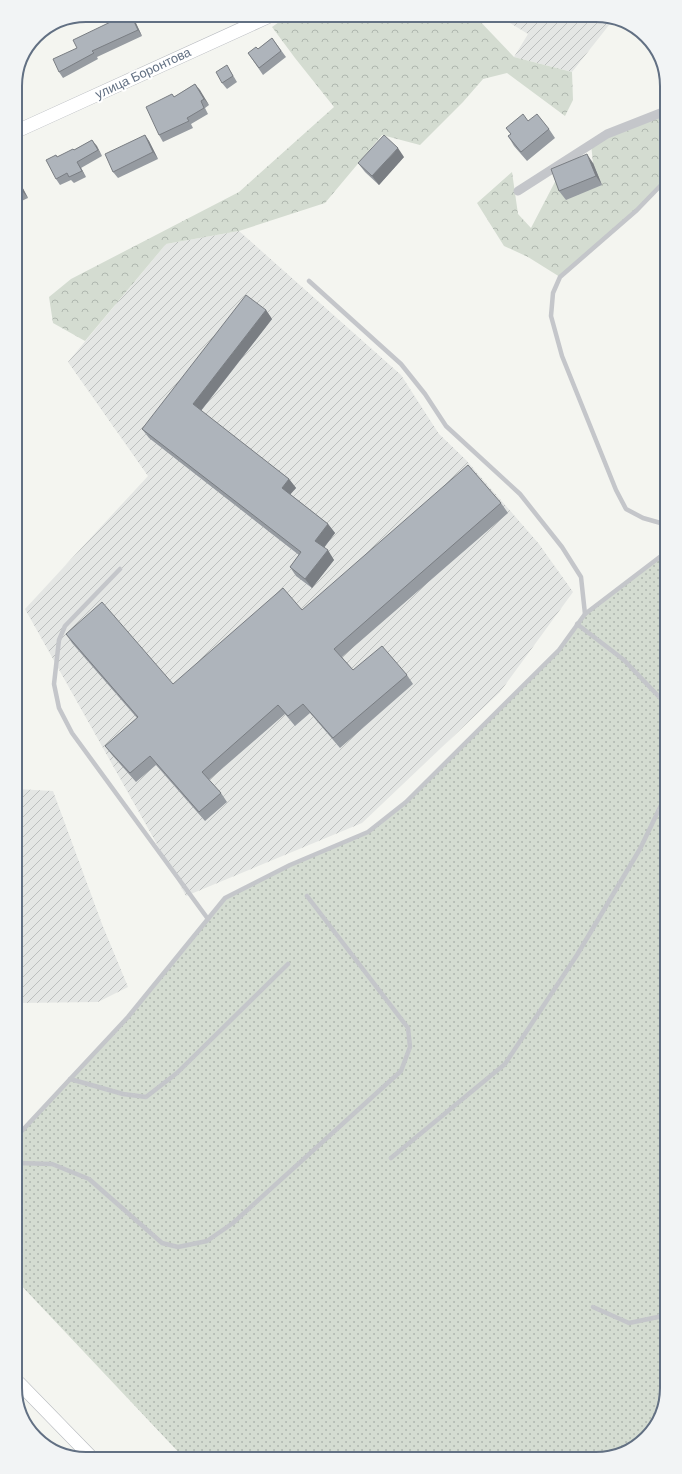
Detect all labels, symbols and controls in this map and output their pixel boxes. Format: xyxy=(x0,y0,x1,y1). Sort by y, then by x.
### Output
street label: улица Боронтова xyxy=(93,44,194,102)

